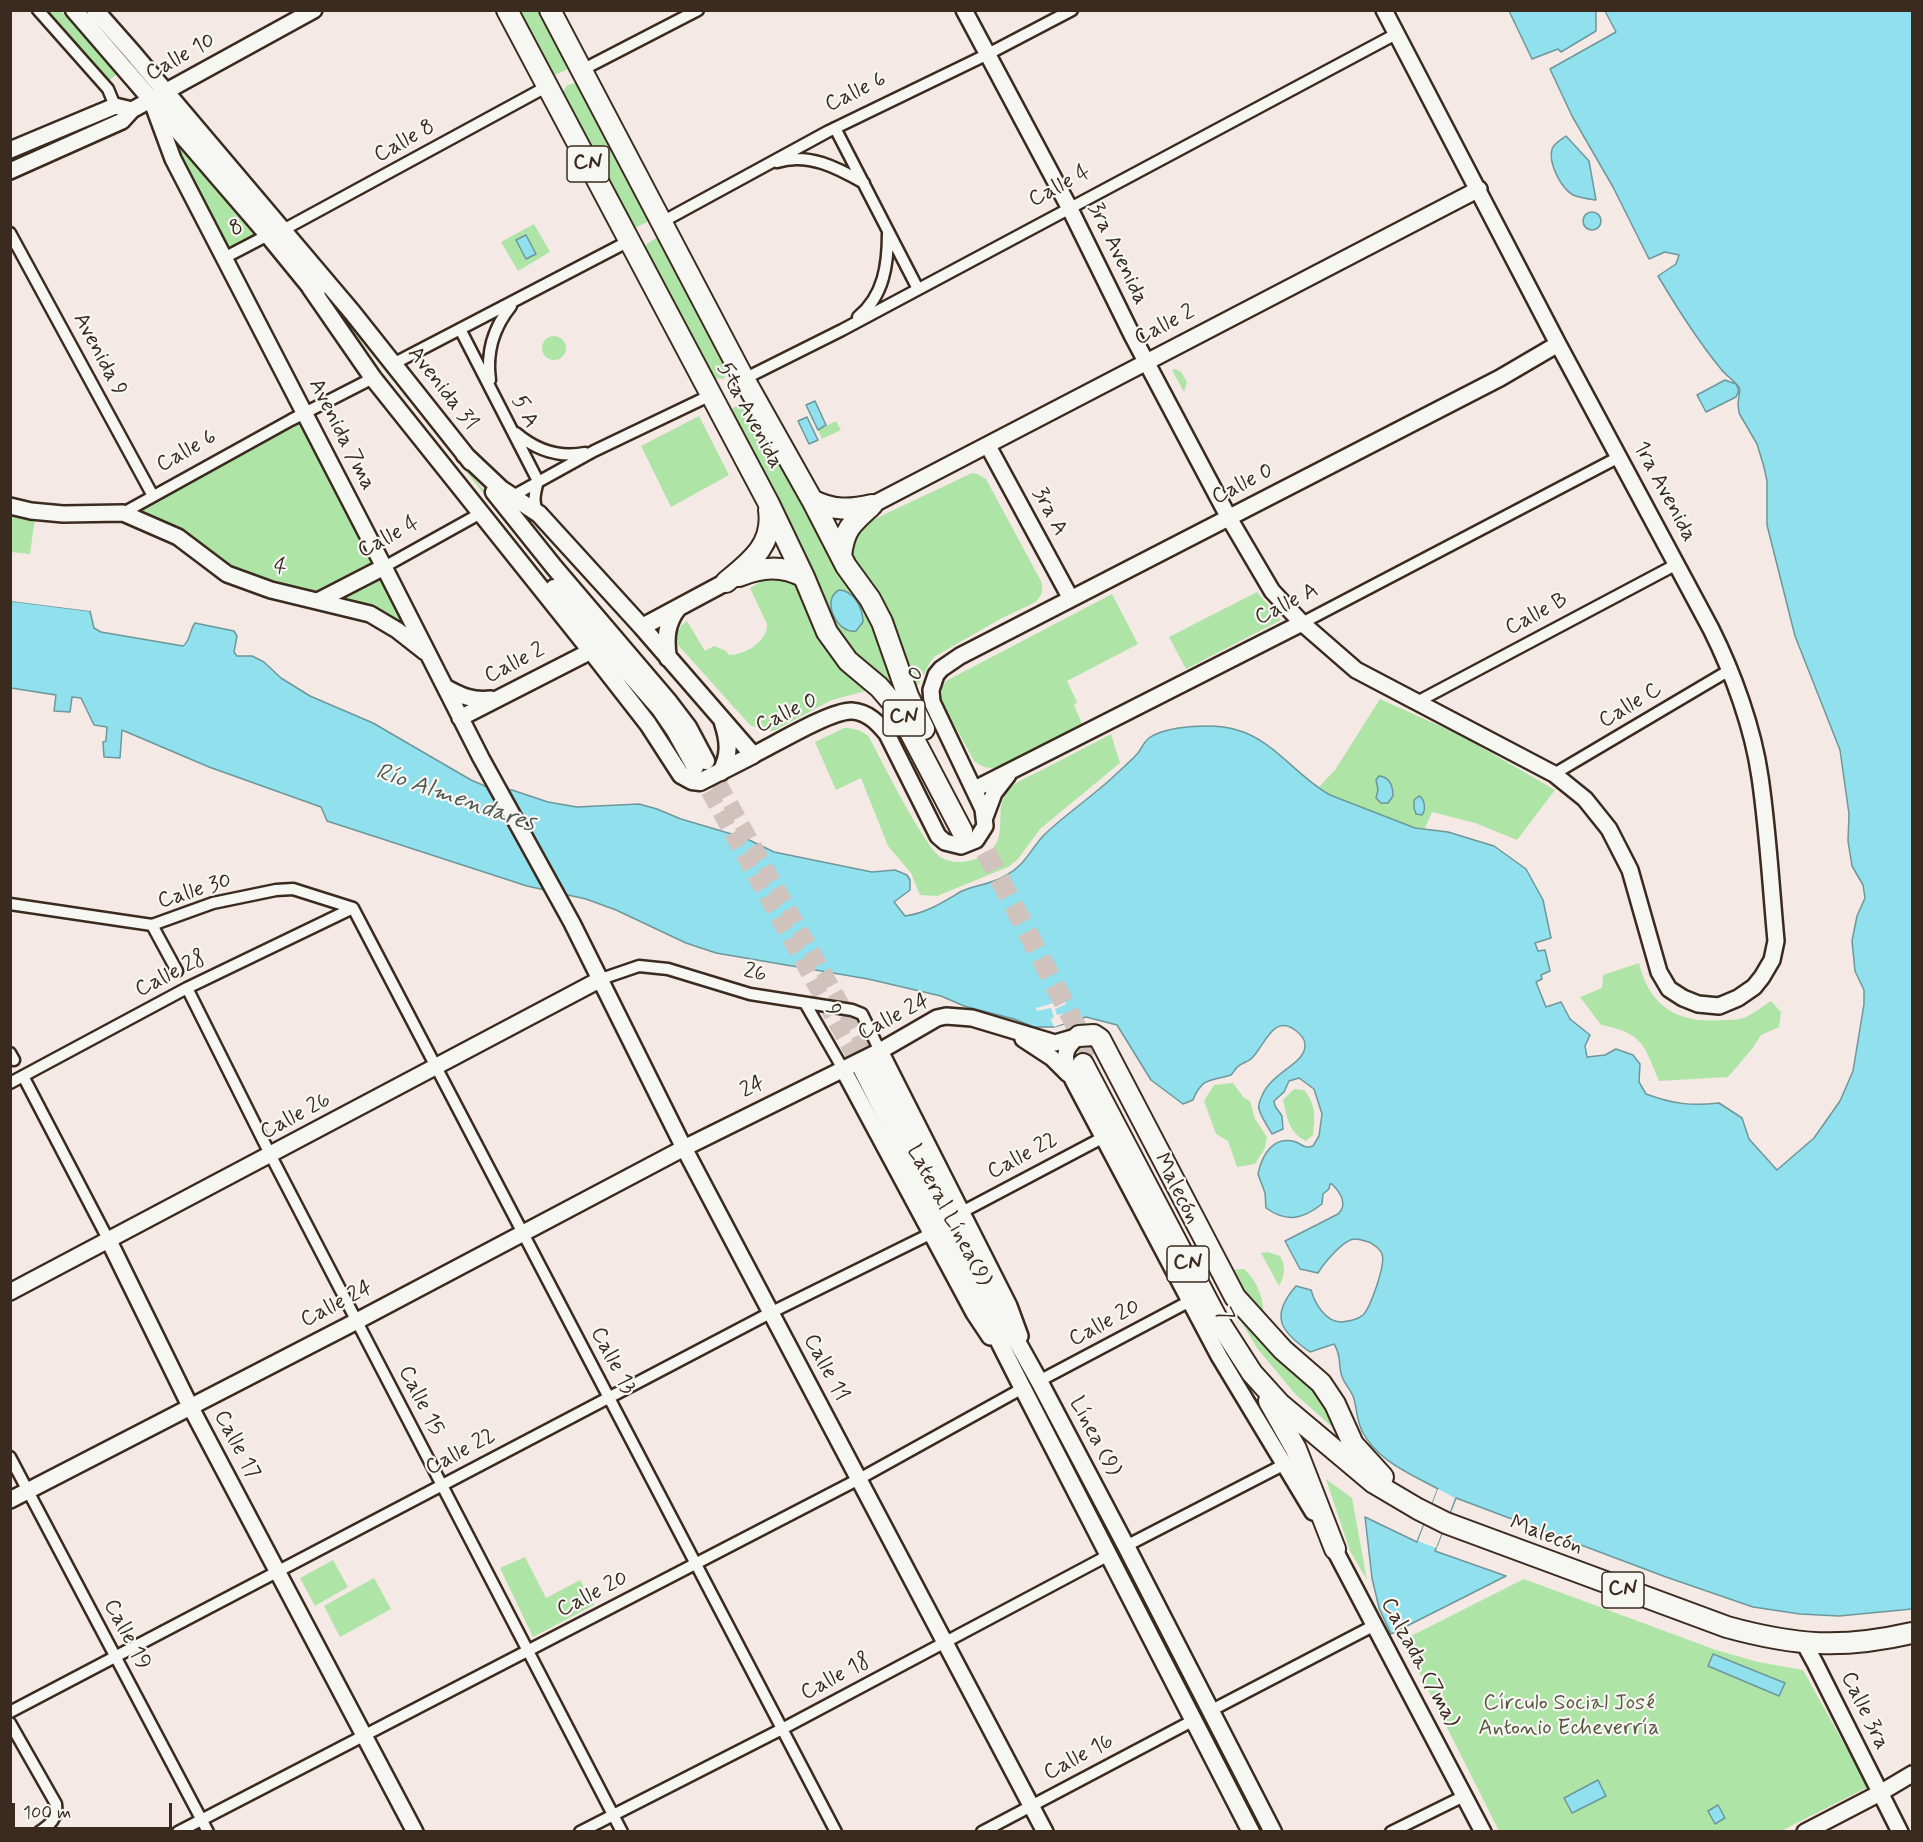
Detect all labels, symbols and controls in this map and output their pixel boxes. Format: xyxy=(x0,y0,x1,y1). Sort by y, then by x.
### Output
street label: Calle 10 xyxy=(142,28,220,88)
street label: Calle 6 xyxy=(821,67,891,119)
street label: Calle 8 xyxy=(370,115,440,169)
road number: CN xyxy=(567,146,609,182)
street label: Calle 4 xyxy=(1025,160,1095,214)
street label: 3ra Avenida xyxy=(1081,199,1153,309)
street label: 8 xyxy=(225,214,249,244)
street label: Calle 2 xyxy=(1130,300,1200,352)
street label: Avenida 9 xyxy=(66,309,132,401)
street label: Avenida 31 xyxy=(401,342,483,436)
street label: 5ta Avenida xyxy=(710,358,788,474)
street label: Avenida 7ma xyxy=(302,375,380,495)
street label: 5 A xyxy=(505,391,543,433)
street label: Calle 6 xyxy=(152,425,222,479)
street label: 1ra Avenida xyxy=(1626,437,1702,547)
street label: Calle 0 xyxy=(1208,458,1278,512)
street label: 3ra A xyxy=(1025,483,1073,541)
street label: Calle 4 xyxy=(354,511,424,565)
street label: 4 xyxy=(270,554,290,582)
street label: Calle A xyxy=(1251,578,1323,632)
street label: Calle B xyxy=(1501,588,1573,642)
street label: Calle 2 xyxy=(480,638,550,690)
street label: 0 xyxy=(902,663,932,685)
street label: Calle C xyxy=(1595,677,1667,735)
street label: Calle 0 xyxy=(752,688,822,740)
road number: CN xyxy=(883,700,925,736)
water label: Río Almendares xyxy=(372,758,538,840)
street label: Calle 30 xyxy=(155,868,235,916)
street label: Calle 28 xyxy=(131,946,211,1004)
street label: 26 xyxy=(741,959,769,989)
street label: Calle 24 xyxy=(854,989,934,1047)
street label: 9 xyxy=(818,1000,846,1022)
street label: 24 xyxy=(736,1071,770,1105)
street label: Calle 26 xyxy=(256,1087,336,1147)
street label: Calle 22 xyxy=(983,1128,1063,1186)
street label: Lateral Línea(9) xyxy=(900,1141,996,1291)
street label: Malecón xyxy=(1147,1149,1205,1229)
road number: CN xyxy=(1167,1246,1209,1282)
street label: Calle 24 xyxy=(297,1276,377,1334)
street label: Calle 20 xyxy=(1065,1294,1145,1354)
street label: 7 xyxy=(1209,1304,1239,1328)
street label: Calle 13 xyxy=(583,1323,641,1399)
street label: Calle 11 xyxy=(796,1330,854,1406)
street label: Calle 15 xyxy=(391,1362,449,1440)
street label: Línea (9) xyxy=(1062,1393,1126,1481)
street label: Calle 17 xyxy=(207,1406,265,1484)
street label: Calle 22 xyxy=(421,1424,501,1482)
street label: Malecón xyxy=(1506,1511,1586,1561)
street label: Calle 20 xyxy=(553,1566,633,1624)
road number: CN xyxy=(1602,1572,1644,1608)
street label: Calzada (7ma) xyxy=(1374,1594,1464,1732)
street label: Calle 19 xyxy=(96,1595,156,1675)
street label: Calle 18 xyxy=(797,1649,875,1707)
street label: Calle 3ra xyxy=(1834,1668,1894,1754)
park label: Círculo Social José Antonio Echeverría xyxy=(1478,1691,1660,1742)
street label: Calle 16 xyxy=(1040,1729,1118,1787)
scale bar xyxy=(15,1791,176,1829)
text: 100 m xyxy=(23,1801,71,1825)

